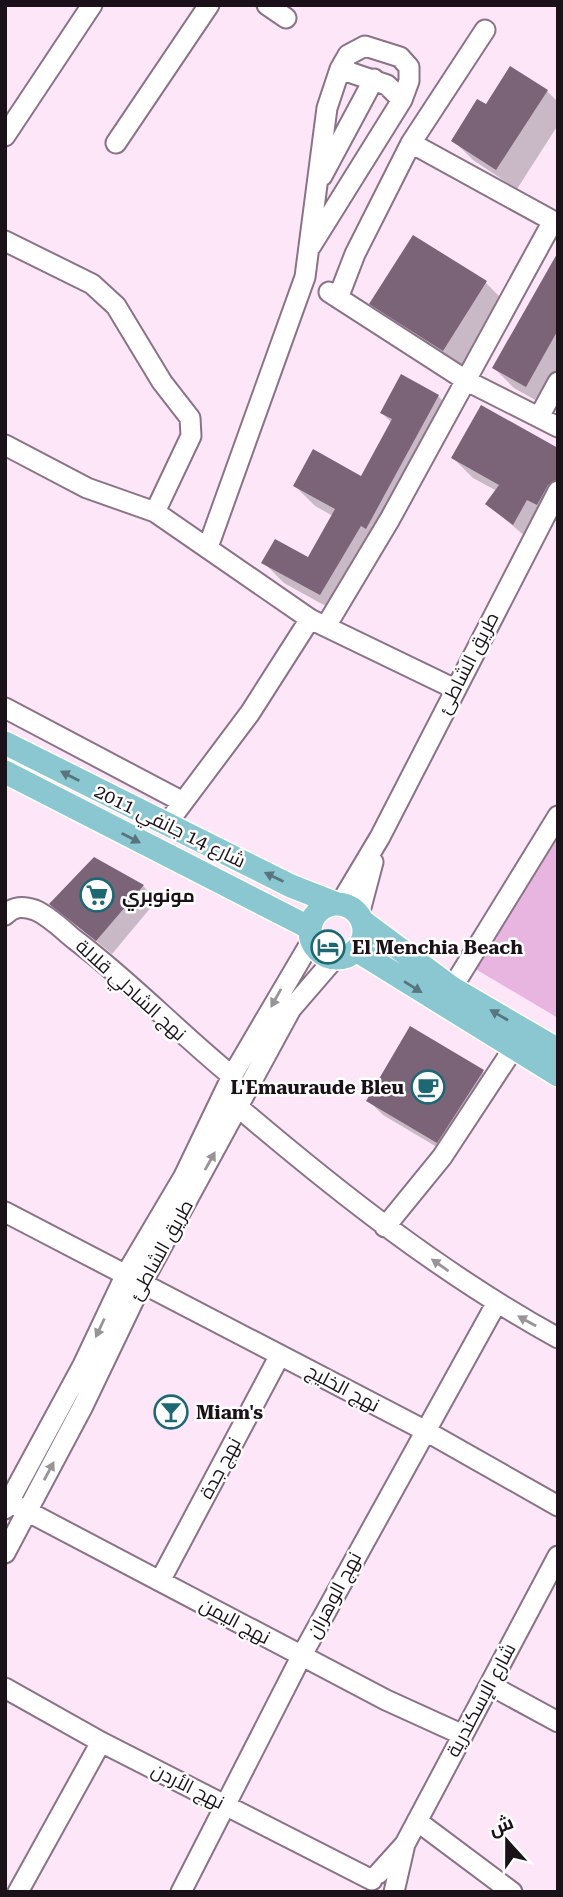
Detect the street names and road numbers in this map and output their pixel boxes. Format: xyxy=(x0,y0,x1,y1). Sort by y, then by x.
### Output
street label: طريق الشاطئ xyxy=(432,608,504,718)
street label: شارع 14 جانفي 2011 xyxy=(89,779,249,875)
street label: نهج الشادلي قلالة xyxy=(69,934,191,1048)
street label: طريق الشاطئ xyxy=(124,1196,199,1305)
street label: نهج الخليج xyxy=(302,1359,383,1419)
street label: نهج جدة xyxy=(194,1433,247,1504)
street label: نهج الوهران xyxy=(302,1548,368,1643)
street label: نهج اليمن xyxy=(195,1593,274,1651)
street label: شارع الإسكندرية xyxy=(441,1639,522,1762)
street label: نهج الأردن xyxy=(147,1758,228,1816)

